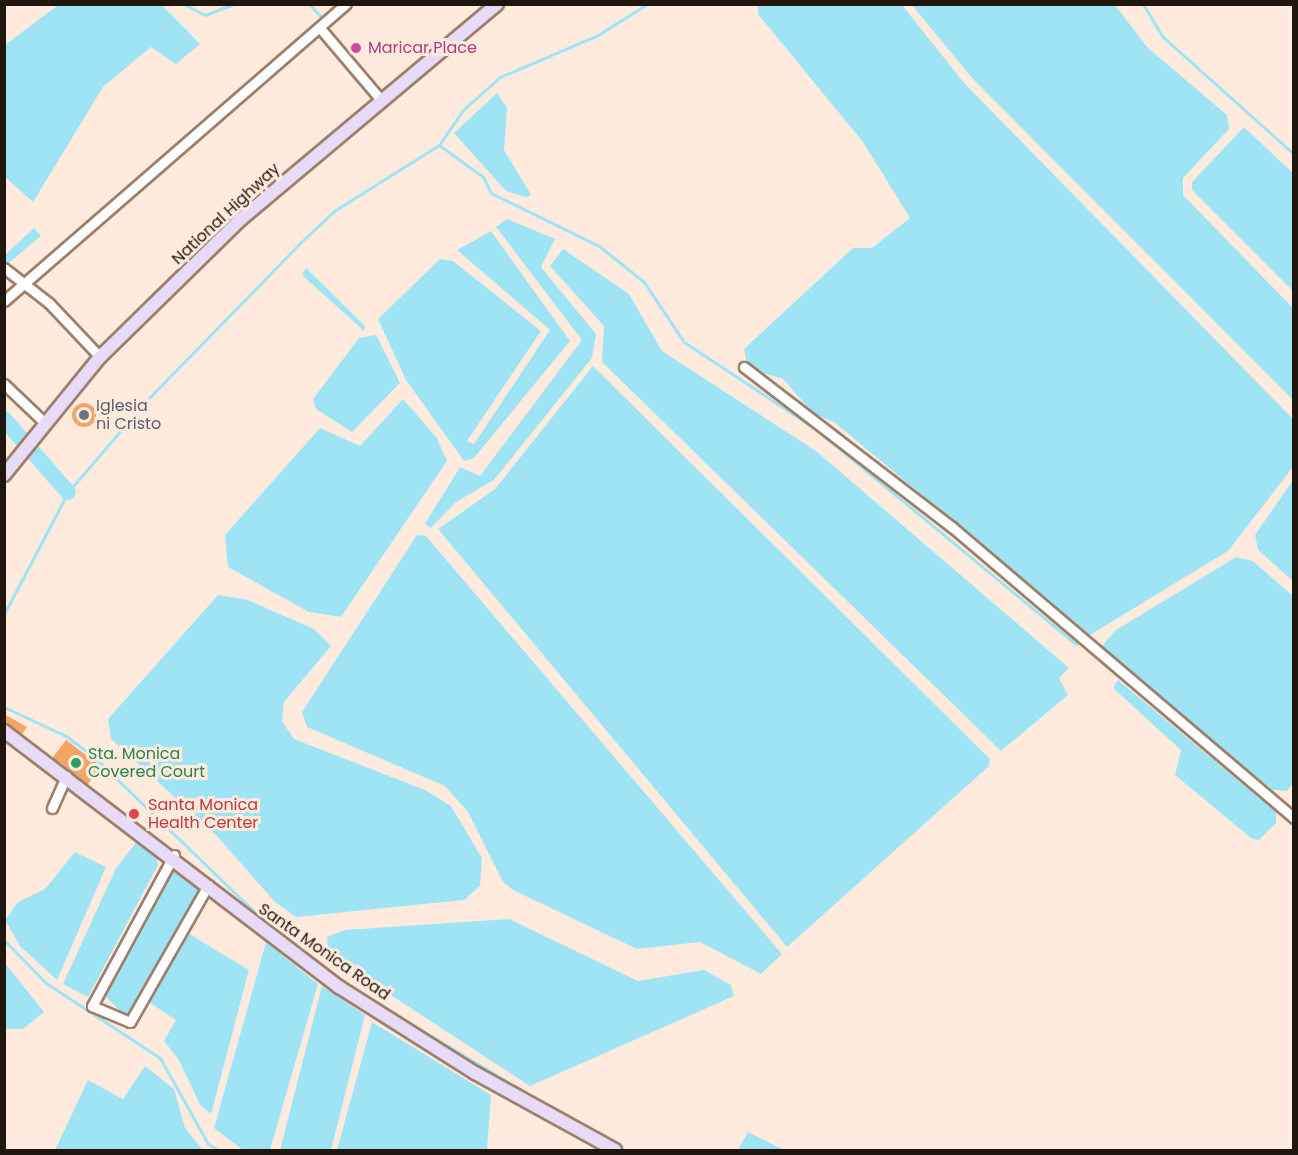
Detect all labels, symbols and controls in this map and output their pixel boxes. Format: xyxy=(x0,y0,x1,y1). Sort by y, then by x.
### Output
place label: Maricar Place xyxy=(368,38,477,58)
marker: Maricar Place xyxy=(349,41,363,55)
street label: National Highway xyxy=(168,159,284,269)
place label: Iglesia ni Cristo xyxy=(96,396,161,434)
marker: Iglesia ni Cristo xyxy=(77,408,91,422)
place label: Sta. Monica Covered Court xyxy=(88,744,205,782)
marker: Sta. Monica Covered Court xyxy=(69,756,83,770)
place label: Santa Monica Health Center xyxy=(148,795,258,833)
marker: Santa Monica Health Center xyxy=(125,805,143,823)
street label: Santa Monica Road xyxy=(255,899,393,1005)

